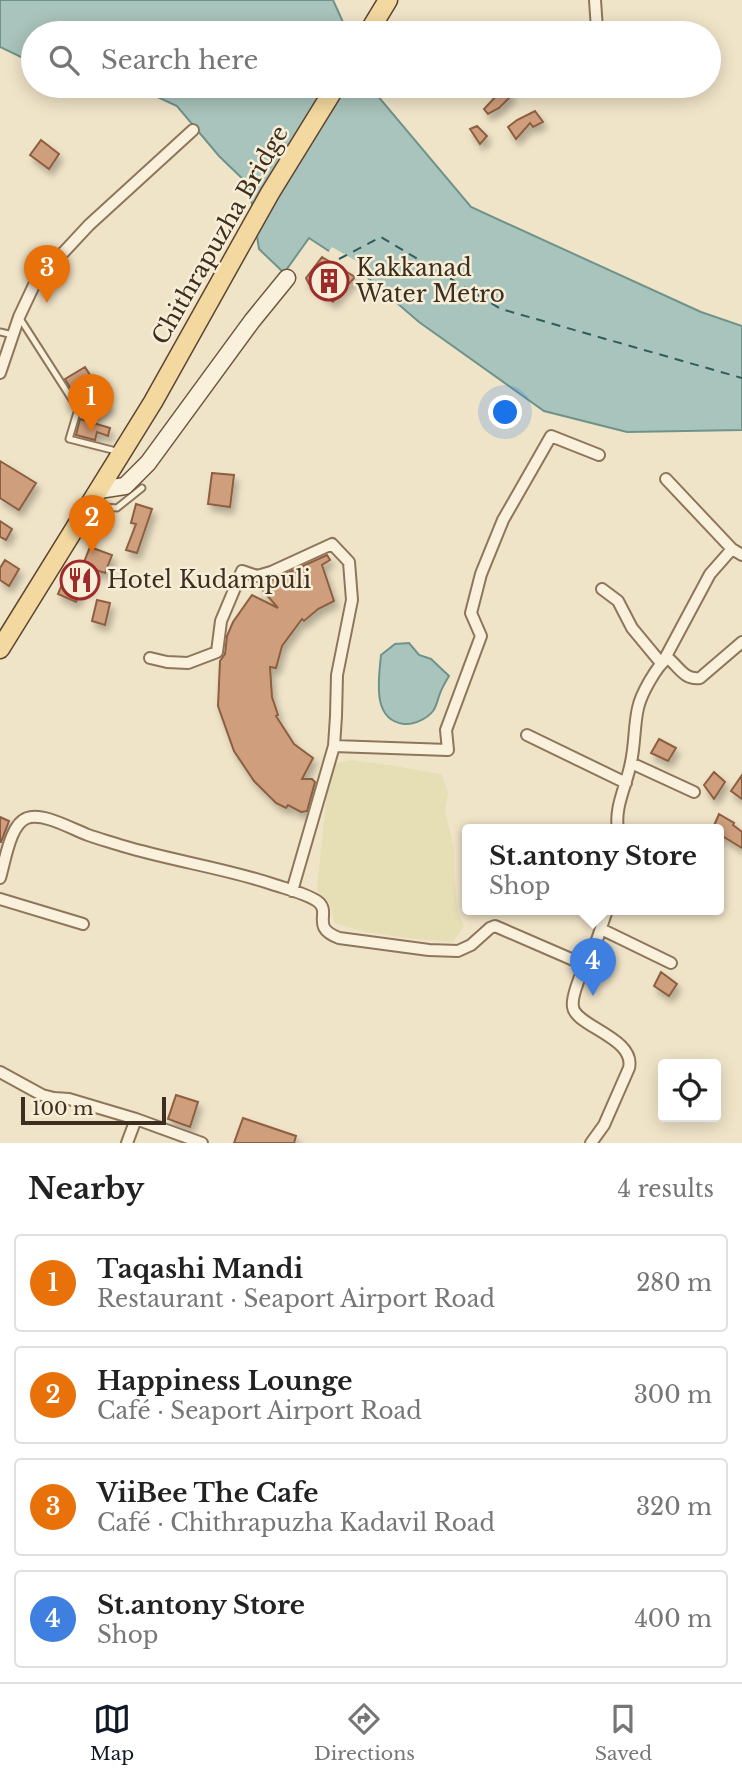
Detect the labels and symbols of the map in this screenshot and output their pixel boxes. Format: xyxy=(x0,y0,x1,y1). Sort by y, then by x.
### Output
street label: Chithrapuzha Bridge xyxy=(146,121,294,349)
pin: 3 xyxy=(24,245,70,303)
place label: Kakkanad Water Metro xyxy=(355,254,505,308)
building icon: Kakkanad Water Metro xyxy=(308,260,350,302)
pin: 1 xyxy=(68,374,114,432)
your location xyxy=(488,395,522,429)
pin: 2 xyxy=(69,495,115,553)
restaurant icon: Hotel Kudampuli xyxy=(59,559,101,601)
place label: Hotel Kudampuli xyxy=(107,566,311,594)
pin: 4 xyxy=(570,938,616,996)
scale bar xyxy=(21,1094,166,1126)

